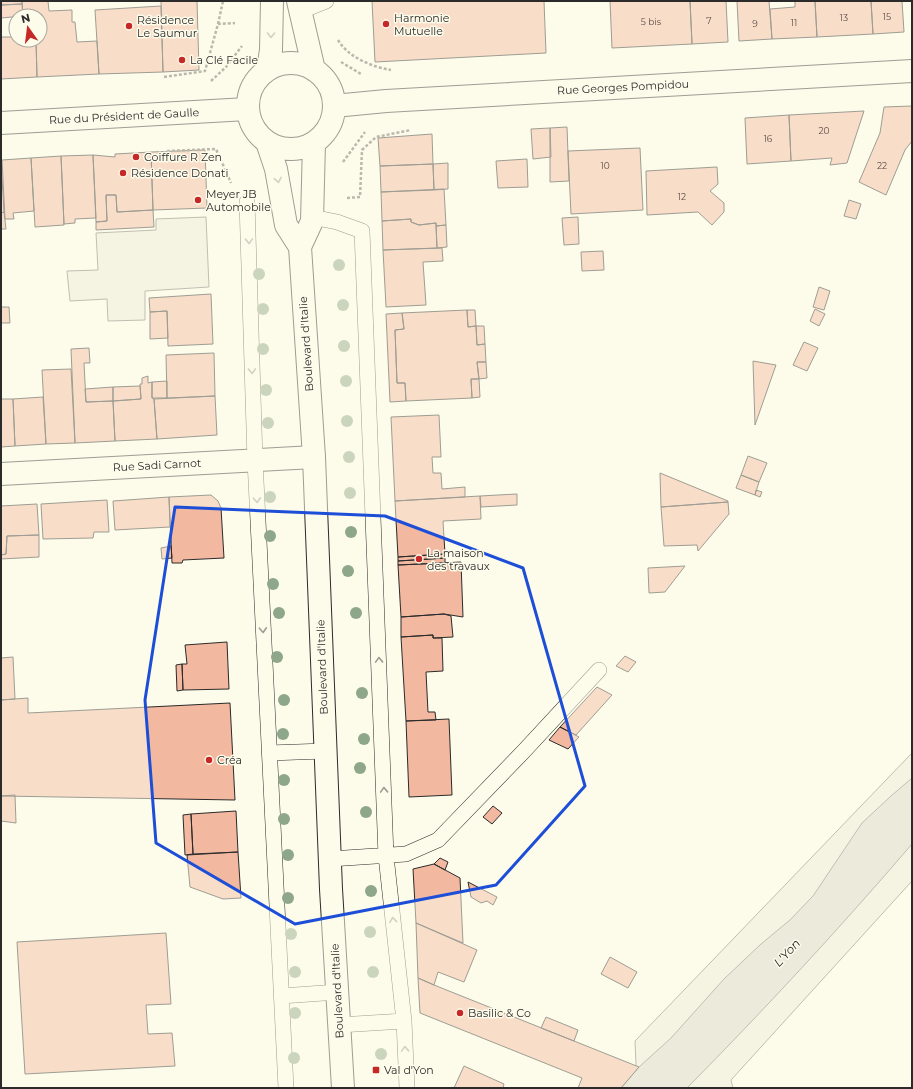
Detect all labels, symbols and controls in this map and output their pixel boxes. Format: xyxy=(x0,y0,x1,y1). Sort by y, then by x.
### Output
north arrow xyxy=(8,8,48,48)
text: N xyxy=(20,10,32,26)
place label: Harmonie Mutuelle xyxy=(394,11,450,38)
house number: 15 xyxy=(883,11,891,22)
house number: 13 xyxy=(840,12,848,23)
place label: Résidence Le Saumur xyxy=(137,13,197,40)
house number: 7 xyxy=(706,15,712,26)
house number: 5 bis xyxy=(641,16,662,27)
house number: 11 xyxy=(791,17,797,28)
house number: 9 xyxy=(752,18,758,29)
marker: Harmonie Mutuelle xyxy=(381,19,391,29)
marker: Résidence Le Saumur xyxy=(124,21,134,31)
one-way arrow xyxy=(267,32,275,38)
place label: La Clé Facile xyxy=(190,53,258,67)
marker: La Clé Facile xyxy=(177,55,187,65)
street label: Rue Georges Pompidou xyxy=(557,77,689,97)
street label: Rue du Président de Gaulle xyxy=(49,105,200,127)
house number: 20 xyxy=(818,125,830,136)
house number: 16 xyxy=(764,133,773,144)
place label: Coiffure R Zen xyxy=(144,150,222,164)
marker: Coiffure R Zen xyxy=(131,152,141,162)
house number: 10 xyxy=(600,160,610,171)
house number: 22 xyxy=(877,160,887,171)
place label: Résidence Donati xyxy=(131,166,228,180)
marker: Résidence Donati xyxy=(118,168,128,178)
one-way arrow xyxy=(273,177,282,183)
place label: Meyer JB Automobile xyxy=(206,187,271,214)
house number: 12 xyxy=(678,191,686,202)
marker: Meyer JB Automobile xyxy=(193,195,203,205)
one-way arrow xyxy=(245,238,253,244)
street label: Boulevard d'Italie xyxy=(296,296,316,392)
one-way arrow xyxy=(248,368,257,374)
street label: Rue Sadi Carnot xyxy=(112,456,202,474)
one-way arrow xyxy=(252,497,261,503)
place label: La maison des travaux xyxy=(427,546,490,573)
marker: La maison des travaux xyxy=(414,554,424,564)
street label: Boulevard d'Italie xyxy=(313,619,331,715)
one-way arrow xyxy=(259,627,267,633)
one-way arrow xyxy=(374,657,383,663)
place label: Créa xyxy=(217,753,242,767)
marker: Créa xyxy=(204,755,214,765)
one-way arrow xyxy=(379,787,388,793)
one-way arrow xyxy=(389,917,398,923)
water label: L'Yon xyxy=(770,936,803,970)
street label: Boulevard d'Italie xyxy=(327,943,346,1039)
place label: Basilic & Co xyxy=(468,1006,531,1020)
marker: Basilic & Co xyxy=(455,1008,465,1018)
one-way arrow xyxy=(401,1046,409,1052)
place label: Val d'Yon xyxy=(384,1063,434,1077)
marker: Val d'Yon xyxy=(371,1065,381,1075)

